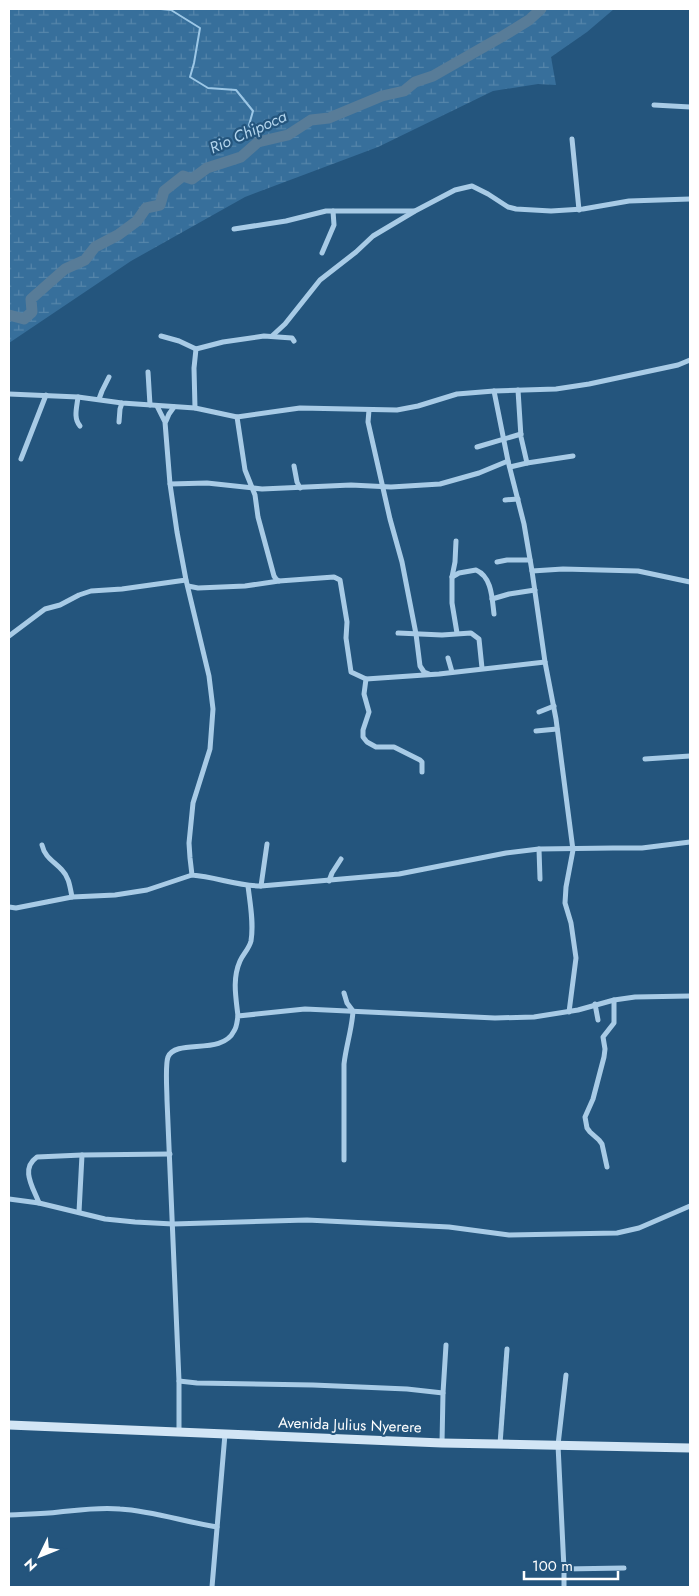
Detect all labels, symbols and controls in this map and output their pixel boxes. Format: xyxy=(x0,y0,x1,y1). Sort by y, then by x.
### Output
water label: Rio Chipoca xyxy=(206,105,290,159)
street label: Avenida Julius Nyerere xyxy=(278,1412,422,1439)
north arrow xyxy=(15,1531,65,1581)
scale bar xyxy=(524,1548,618,1580)
text: N xyxy=(19,1554,42,1576)
text: 100 m xyxy=(532,1555,573,1577)

